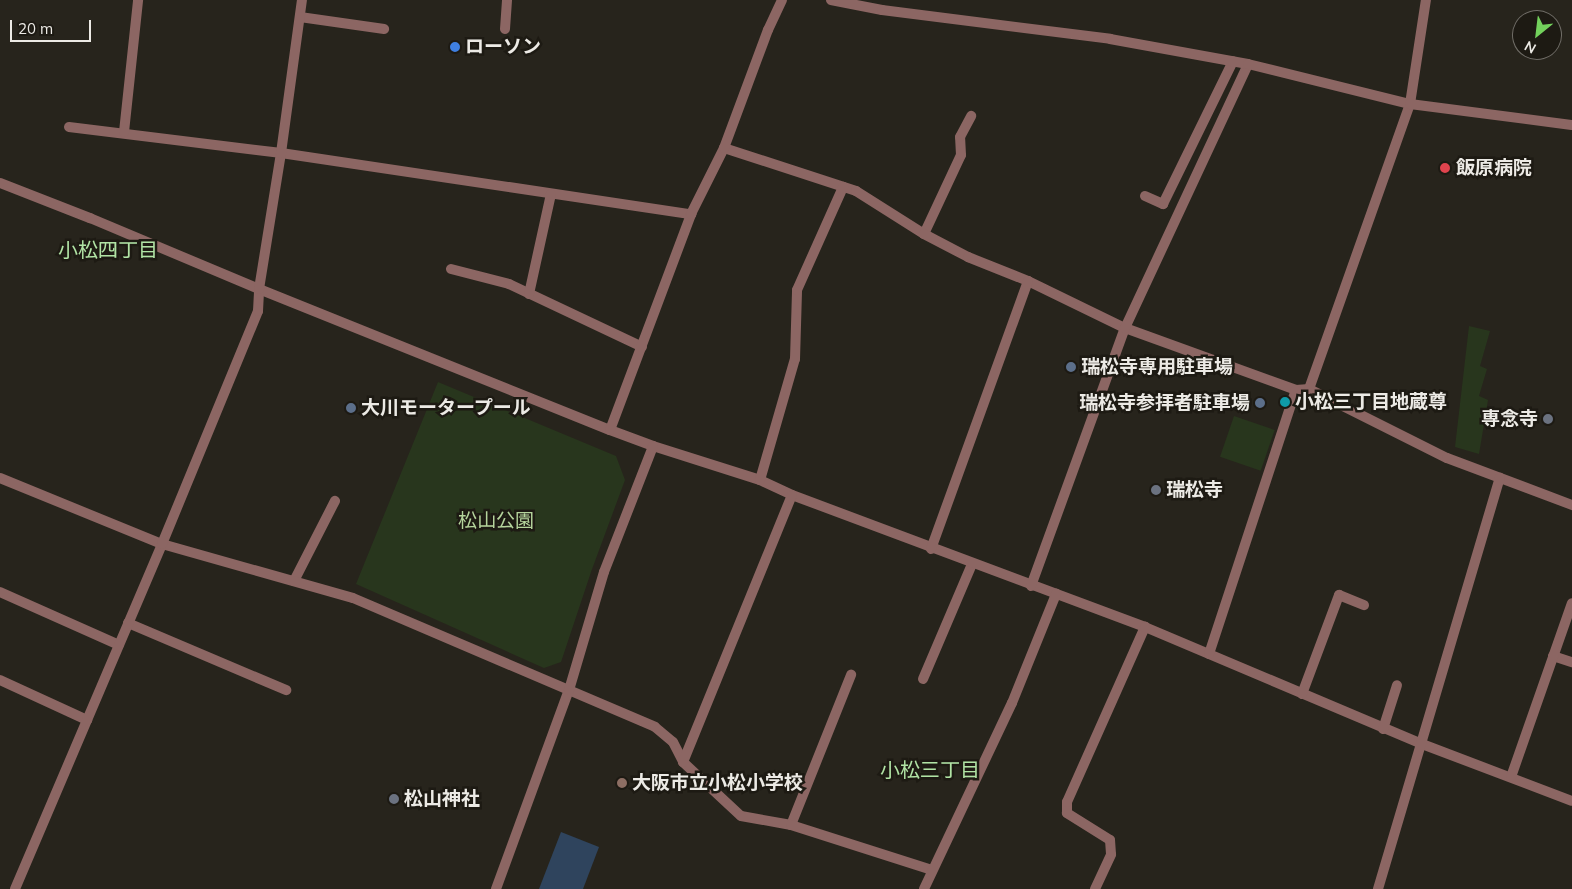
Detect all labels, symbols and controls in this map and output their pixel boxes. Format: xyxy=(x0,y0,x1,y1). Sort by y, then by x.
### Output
scale bar xyxy=(12,10,94,42)
north arrow xyxy=(1512,10,1562,60)
text: 20 m xyxy=(18,19,53,38)
place label: ローソン xyxy=(465,36,541,58)
text: N xyxy=(1521,37,1539,58)
marker: ローソン xyxy=(449,41,461,53)
place label: 飯原病院 xyxy=(1456,157,1532,179)
marker: 飯原病院 xyxy=(1438,161,1452,175)
district label: 小松四丁目 xyxy=(58,237,158,261)
place label: 瑞松寺専用駐車場 xyxy=(1081,356,1233,378)
marker: 瑞松寺専用駐車場 xyxy=(1065,361,1077,373)
place label: 小松三丁目地蔵尊 xyxy=(1295,391,1447,413)
place label: 瑞松寺参拝者駐車場 xyxy=(1079,392,1250,414)
marker: 小松三丁目地蔵尊 xyxy=(1279,396,1291,408)
place label: 大川モータープール xyxy=(361,397,532,419)
marker: 瑞松寺参拝者駐車場 xyxy=(1254,397,1266,409)
marker: 大川モータープール xyxy=(345,402,357,414)
place label: 専念寺 xyxy=(1481,408,1538,430)
marker: 専念寺 xyxy=(1542,413,1554,425)
place label: 瑞松寺 xyxy=(1166,479,1223,501)
marker: 瑞松寺 xyxy=(1150,484,1162,496)
park label: 松山公園 xyxy=(458,510,534,532)
district label: 小松三丁目 xyxy=(880,757,980,781)
place label: 大阪市立小松小学校 xyxy=(632,772,803,794)
marker: 大阪市立小松小学校 xyxy=(616,777,628,789)
place label: 松山神社 xyxy=(404,788,480,810)
marker: 松山神社 xyxy=(388,793,400,805)

